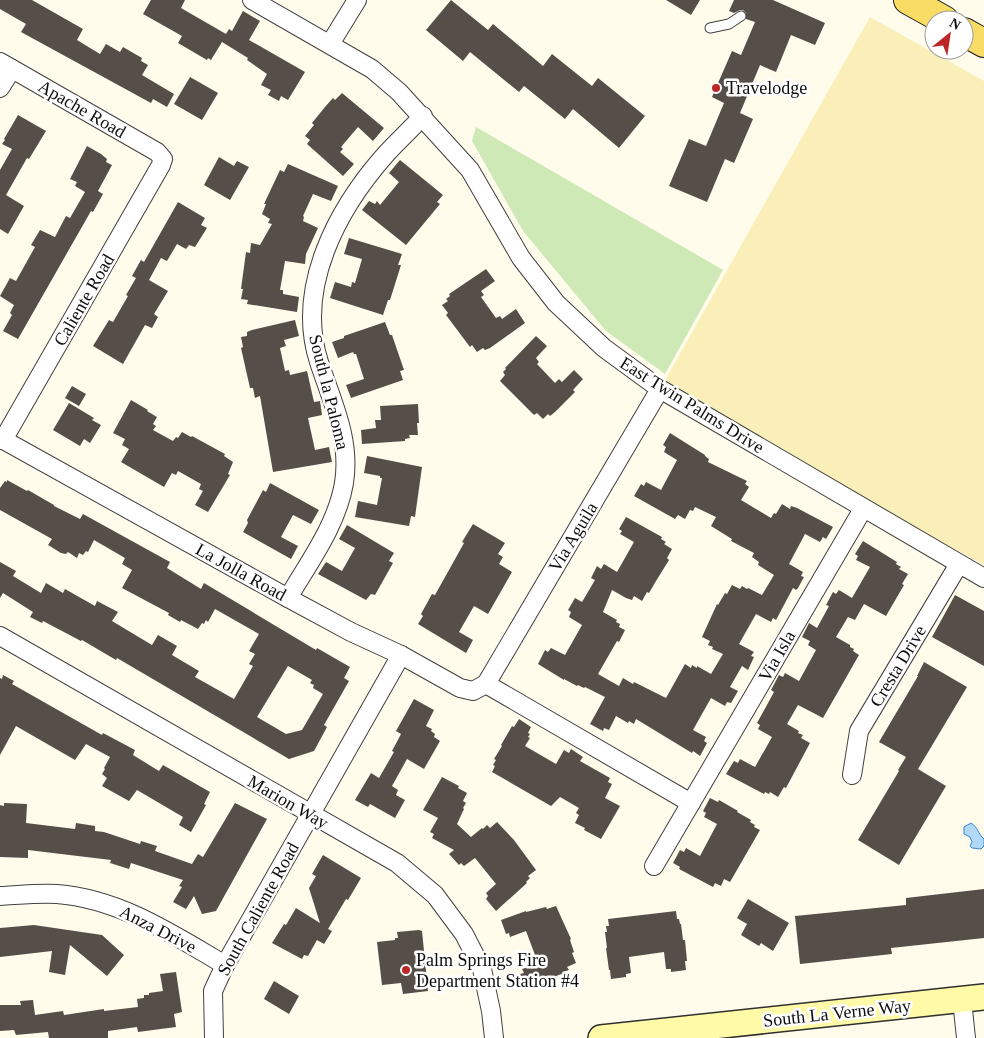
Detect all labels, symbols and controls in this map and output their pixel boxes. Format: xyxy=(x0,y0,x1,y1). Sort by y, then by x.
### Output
north arrow xyxy=(924,10,974,60)
text: N xyxy=(947,15,963,33)
street label: Apache Road xyxy=(35,76,129,142)
place label: Travelodge xyxy=(726,78,807,98)
marker: Travelodge xyxy=(710,82,722,94)
street label: Caliente Road xyxy=(50,251,118,349)
street label: South la Paloma xyxy=(305,332,353,452)
street label: East Twin Palms Drive xyxy=(616,353,768,457)
street label: Via Aguila xyxy=(544,499,602,575)
street label: La Jolla Road xyxy=(192,539,290,605)
street label: Cresta Drive xyxy=(866,622,930,710)
street label: Via Isla xyxy=(754,627,800,685)
street label: Marion Way xyxy=(244,771,332,833)
street label: South Caliente Road xyxy=(213,839,303,979)
street label: Anza Drive xyxy=(116,901,200,957)
place label: Palm Springs Fire Department Station #4 xyxy=(416,950,579,991)
marker: Palm Springs Fire Department Station #4 xyxy=(400,964,412,976)
street label: South La Verne Way xyxy=(762,995,912,1031)

